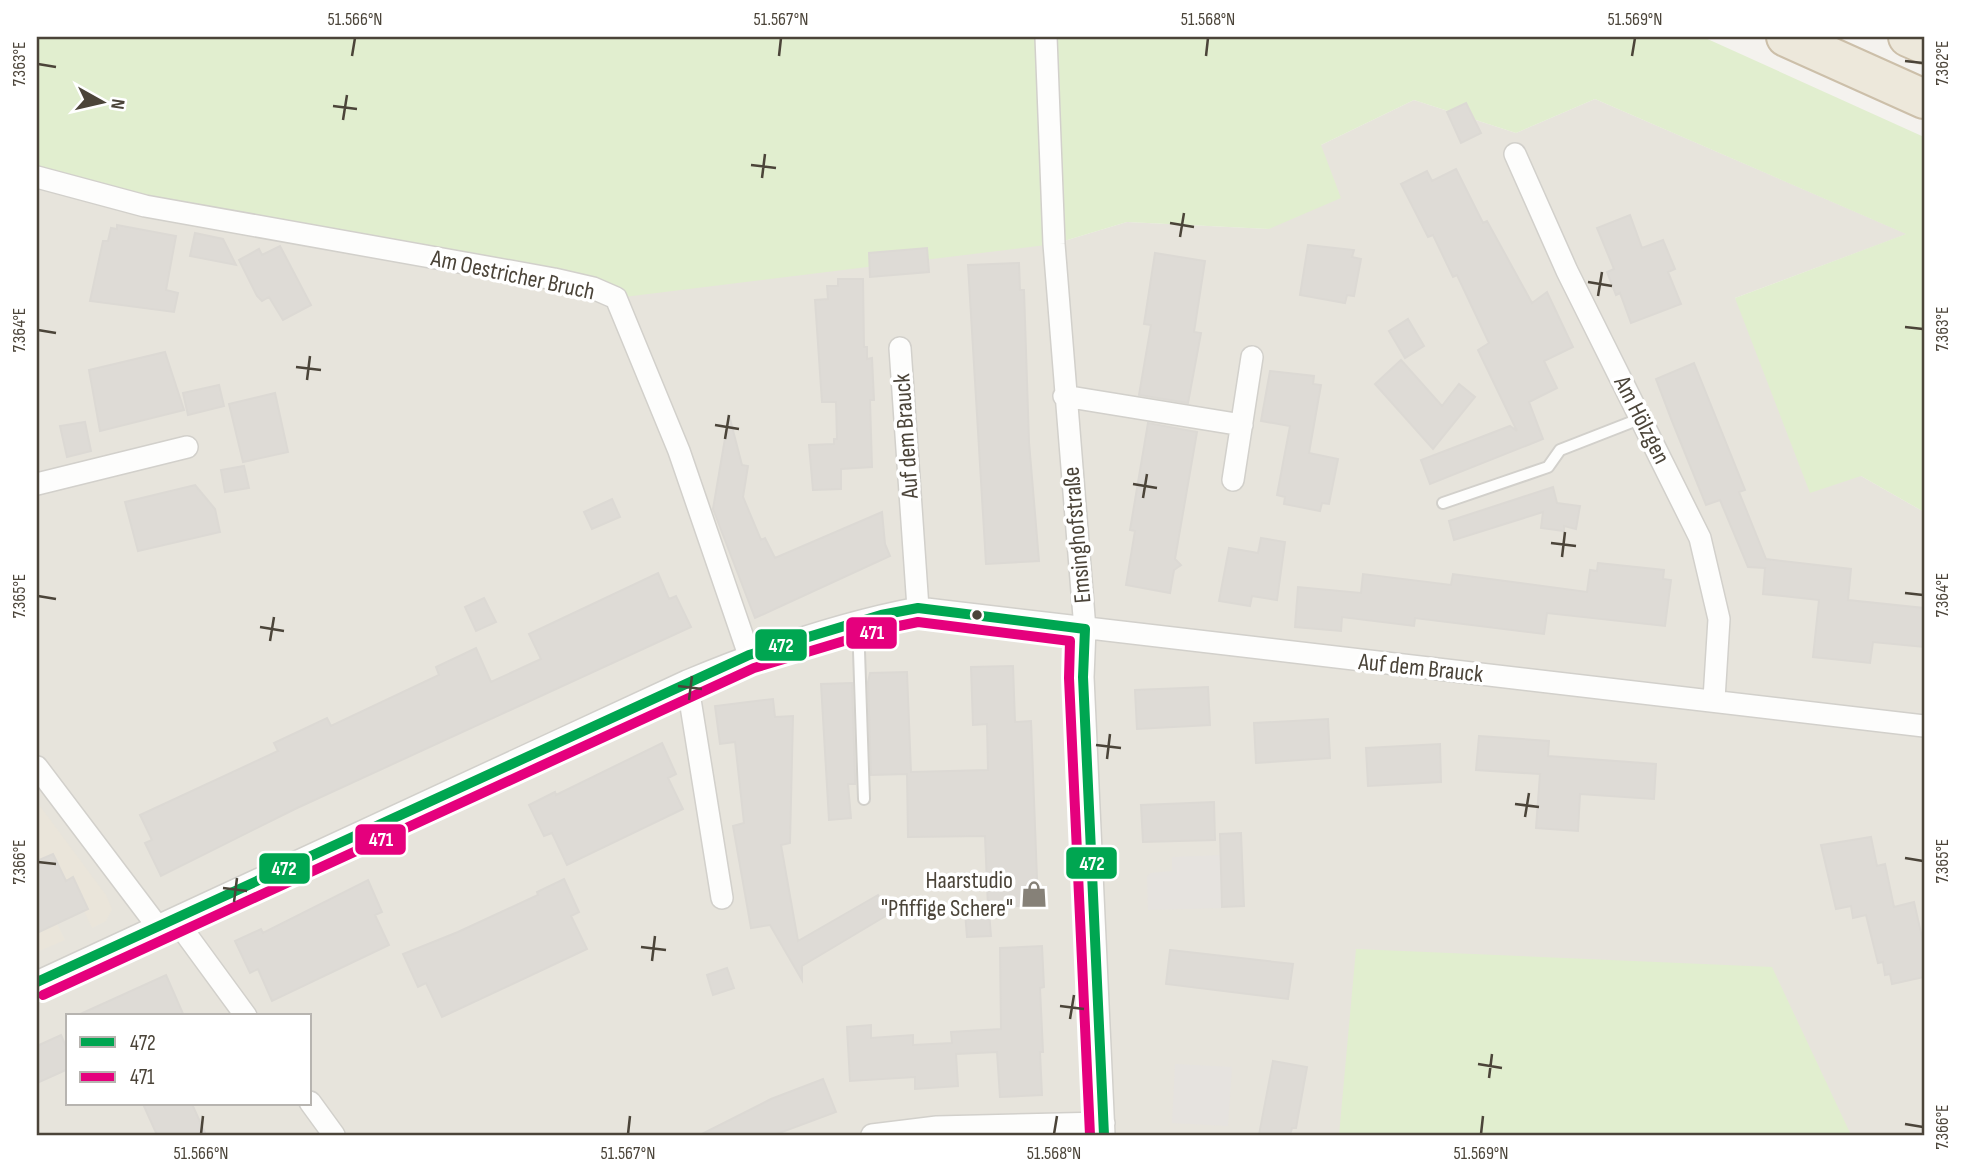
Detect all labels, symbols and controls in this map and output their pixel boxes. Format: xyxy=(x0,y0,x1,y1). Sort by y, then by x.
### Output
text: 51.566°N xyxy=(328,9,382,30)
text: 51.567°N xyxy=(754,9,808,30)
text: 51.568°N xyxy=(1181,9,1235,30)
text: 51.569°N xyxy=(1608,9,1662,30)
text: 7.362°E xyxy=(1932,41,1953,85)
text: 7.363°E xyxy=(9,42,30,86)
north arrow xyxy=(66,66,136,136)
text: N xyxy=(105,98,129,111)
street label: Am Oestricher Bruch xyxy=(428,243,597,306)
text: 7.363°E xyxy=(1932,307,1953,351)
text: 7.364°E xyxy=(9,308,30,352)
street label: Am Hölzgen xyxy=(1607,370,1676,469)
street label: Auf dem Brauck xyxy=(887,373,925,500)
street label: Emsinghofstraße xyxy=(1057,466,1097,604)
text: 7.364°E xyxy=(1932,573,1953,617)
text: 7.365°E xyxy=(9,574,30,618)
unlabelled marker xyxy=(970,608,984,622)
line badge: 471 xyxy=(845,616,898,650)
text: 471 xyxy=(860,622,885,645)
line badge: 472 xyxy=(754,628,808,662)
text: 472 xyxy=(768,635,794,658)
street label: Auf dem Brauck xyxy=(1356,647,1485,689)
line badge: 471 xyxy=(354,823,407,856)
text: 471 xyxy=(369,829,394,852)
text: 7.366°E xyxy=(9,839,30,885)
text: 7.365°E xyxy=(1932,839,1953,883)
line badge: 472 xyxy=(1065,846,1118,880)
line badge: 472 xyxy=(258,852,311,885)
text: 472 xyxy=(1079,853,1105,876)
text: 472 xyxy=(271,858,297,881)
place label: Haarstudio "Pfiffige Schere" xyxy=(881,866,1013,923)
shop icon: Haarstudio "Pfiffige Schere" xyxy=(1019,879,1049,909)
legend xyxy=(66,1014,312,1106)
text: 472 xyxy=(130,1031,156,1056)
text: 471 xyxy=(130,1065,155,1090)
text: 7.366°E xyxy=(1932,1104,1953,1150)
text: 51.566°N xyxy=(174,1143,228,1164)
text: 51.567°N xyxy=(601,1143,655,1164)
text: 51.568°N xyxy=(1027,1143,1081,1164)
text: 51.569°N xyxy=(1454,1143,1508,1164)

